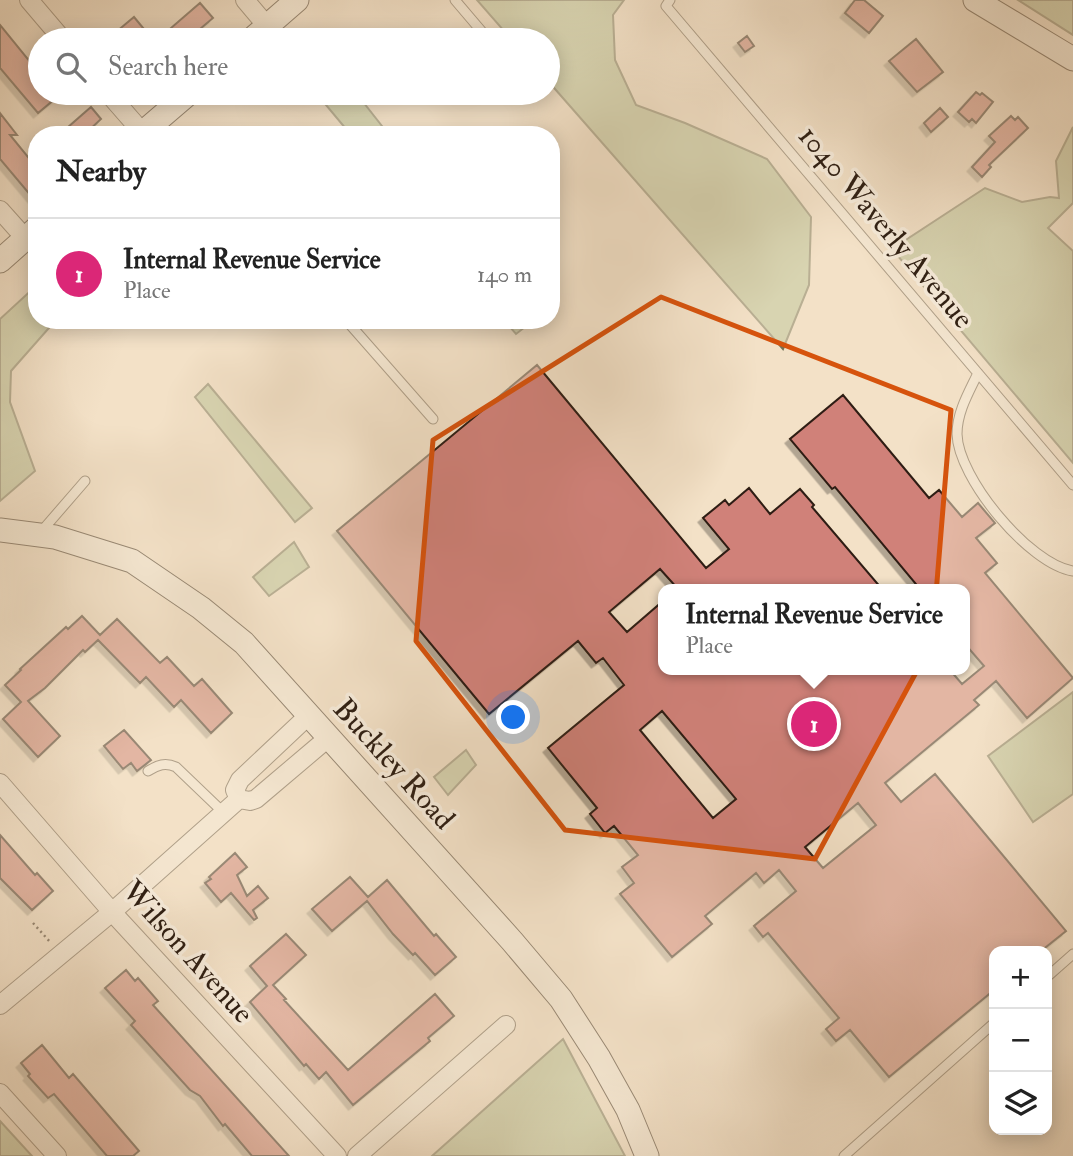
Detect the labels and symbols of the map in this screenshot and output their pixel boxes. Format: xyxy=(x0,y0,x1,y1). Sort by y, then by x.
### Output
street label: 1040 Waverly Avenue xyxy=(790,118,982,336)
street label: Buckley Road xyxy=(325,691,463,837)
pin: 1 xyxy=(791,698,837,750)
your location xyxy=(496,700,530,734)
street label: Wilson Avenue xyxy=(114,872,262,1031)

